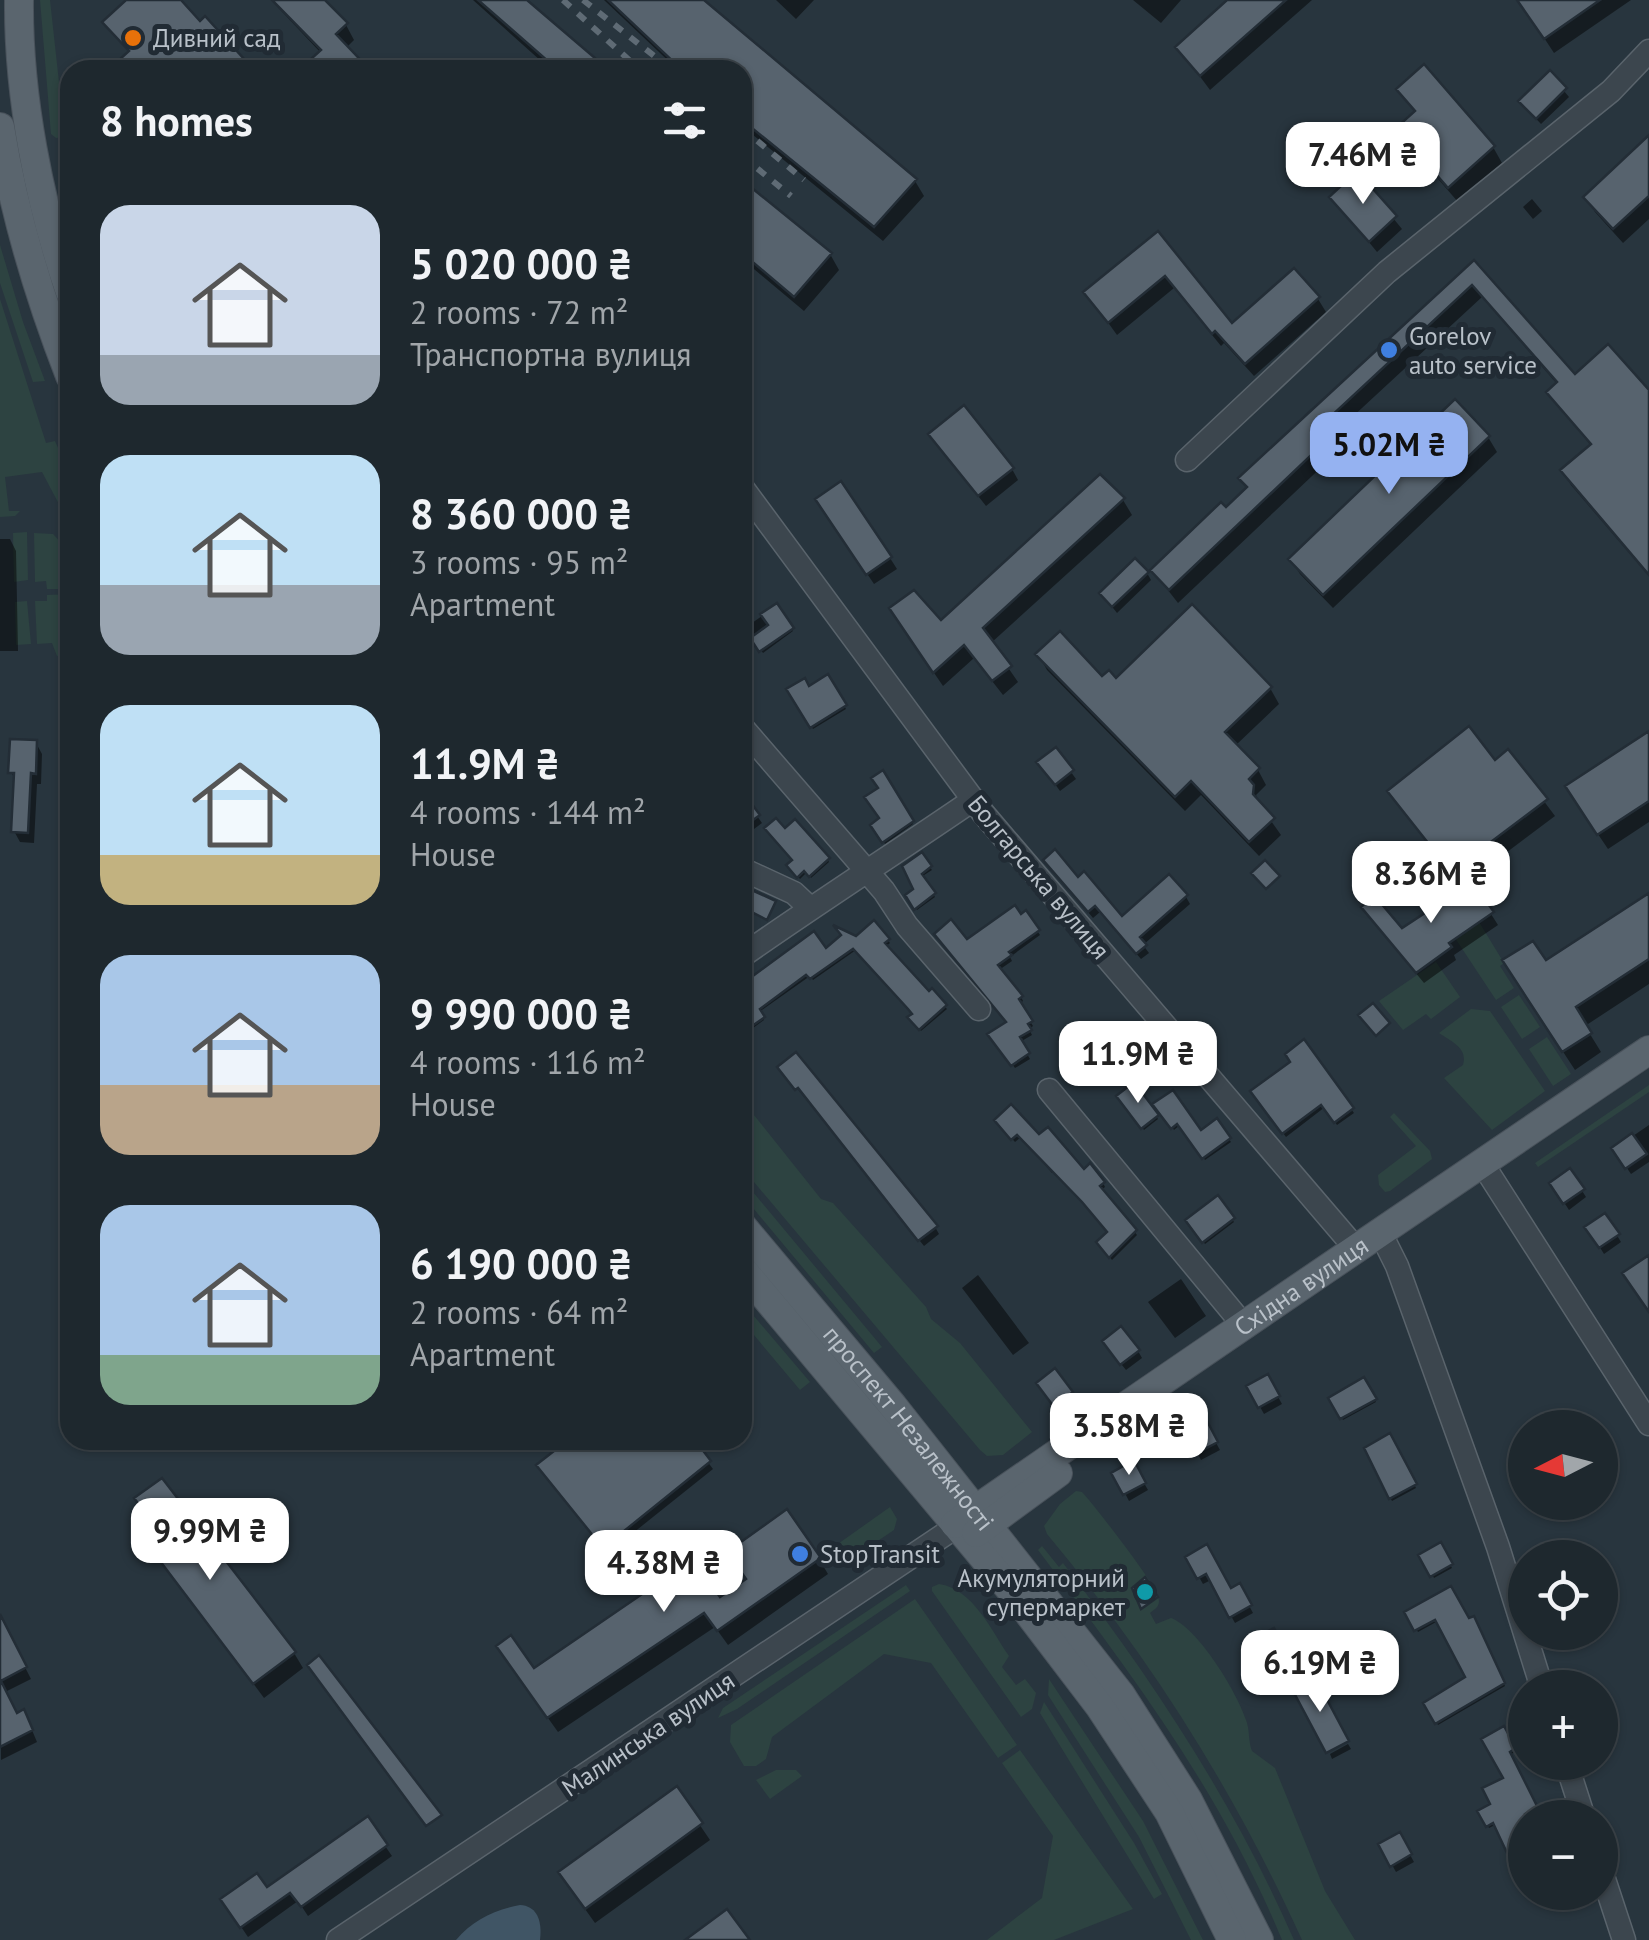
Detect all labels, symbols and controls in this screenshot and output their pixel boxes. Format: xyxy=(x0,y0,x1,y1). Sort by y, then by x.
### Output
place label: Дивний сад xyxy=(153,22,281,54)
marker: Дивний сад xyxy=(122,27,144,49)
text: 8 homes xyxy=(100,93,253,148)
icon: filters xyxy=(657,93,712,148)
pin: 7.46M ₴ xyxy=(1271,122,1455,207)
text: 7.46M ₴ xyxy=(1308,133,1418,175)
text: 5 020 000 ₴ xyxy=(410,236,632,291)
icon: home xyxy=(180,245,300,365)
text: 2 rooms · 72 m² xyxy=(410,291,628,333)
place label: Gorelov auto service xyxy=(1409,320,1537,381)
text: Транспортна вулиця xyxy=(410,333,691,375)
marker: Gorelov auto service xyxy=(1378,339,1400,361)
pin: 5.02M ₴ xyxy=(1297,412,1481,497)
text: 5.02M ₴ xyxy=(1332,423,1446,465)
text: 8 360 000 ₴ xyxy=(410,486,632,541)
icon: home xyxy=(180,495,300,615)
text: 3 rooms · 95 m² xyxy=(410,541,628,583)
text: Apartment xyxy=(410,583,555,625)
text: 11.9M ₴ xyxy=(410,736,560,791)
icon: home xyxy=(180,745,300,865)
street label: Болгарська вулиця xyxy=(961,789,1117,965)
text: 4 rooms · 144 m² xyxy=(410,791,646,833)
text: House xyxy=(410,833,496,875)
pin: 8.36M ₴ xyxy=(1339,841,1523,926)
text: 8.36M ₴ xyxy=(1374,852,1488,894)
text: 9 990 000 ₴ xyxy=(410,986,632,1041)
icon: home xyxy=(180,995,300,1115)
pin: 11.9M ₴ xyxy=(1046,1021,1230,1106)
text: 11.9M ₴ xyxy=(1081,1032,1195,1074)
text: 4 rooms · 116 m² xyxy=(410,1041,646,1083)
text: House xyxy=(410,1083,496,1125)
street label: Східна вулиця xyxy=(1228,1229,1374,1343)
text: 6 190 000 ₴ xyxy=(410,1236,632,1291)
icon: home xyxy=(180,1245,300,1365)
text: 2 rooms · 64 m² xyxy=(410,1291,628,1333)
street label: проспект Незалежності xyxy=(816,1319,1001,1537)
text: Apartment xyxy=(410,1333,555,1375)
pin: 3.58M ₴ xyxy=(1037,1393,1221,1478)
text: 3.58M ₴ xyxy=(1072,1404,1186,1446)
north arrow xyxy=(1508,1410,1618,1520)
map controls xyxy=(1508,1410,1618,1910)
pin: 9.99M ₴ xyxy=(118,1498,302,1583)
text: 9.99M ₴ xyxy=(153,1509,267,1551)
pin: 4.38M ₴ xyxy=(572,1530,756,1615)
place label: StopTransit xyxy=(820,1538,940,1570)
button: locate xyxy=(1508,1540,1618,1650)
text: 4.38M ₴ xyxy=(607,1541,721,1583)
marker: StopTransit xyxy=(789,1543,811,1565)
place label: Акумуляторний супермаркет xyxy=(958,1562,1125,1623)
marker: Акумуляторний супермаркет xyxy=(1134,1581,1156,1603)
pin: 6.19M ₴ xyxy=(1228,1630,1412,1715)
text: 6.19M ₴ xyxy=(1263,1641,1377,1683)
street label: Малинська вулиця xyxy=(556,1664,740,1804)
button: + xyxy=(1508,1670,1618,1780)
button: − xyxy=(1508,1800,1618,1910)

